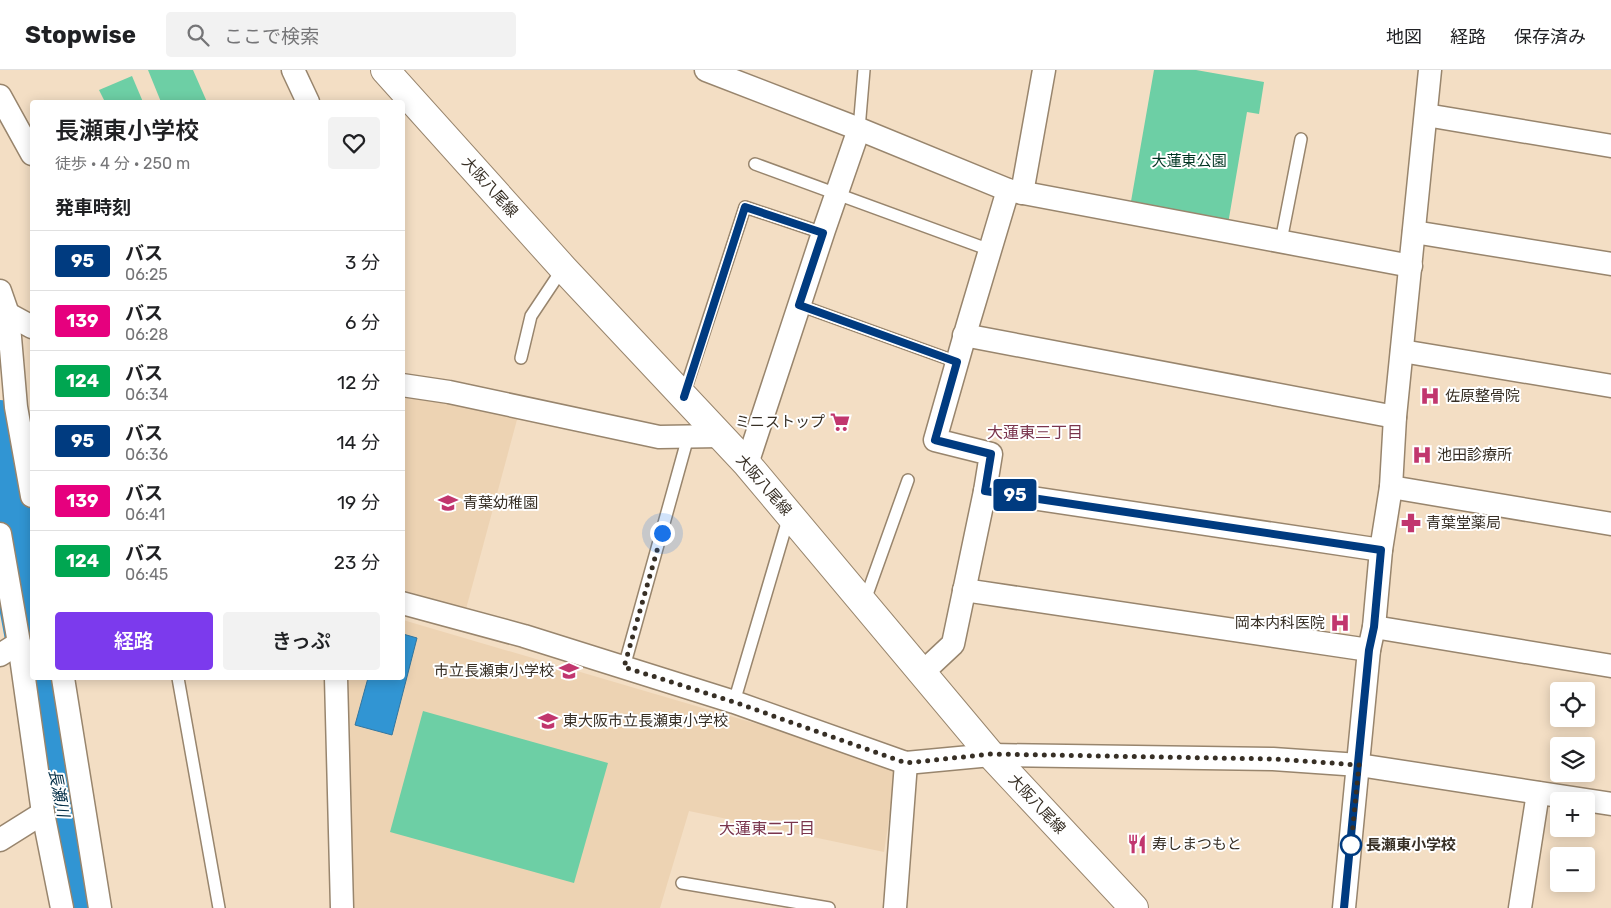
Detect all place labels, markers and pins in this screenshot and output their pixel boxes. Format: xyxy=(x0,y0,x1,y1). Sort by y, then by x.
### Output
hospital icon: 佐原整骨院 xyxy=(1419,385,1441,407)
place label: 佐原整骨院 xyxy=(1445,387,1520,405)
supermarket icon: ミニストップ xyxy=(829,411,851,433)
place label: ミニストップ xyxy=(735,413,825,431)
hospital icon: 池田診療所 xyxy=(1411,444,1433,466)
place label: 池田診療所 xyxy=(1437,446,1512,464)
school or university icon: 青葉幼稚園 xyxy=(437,492,459,514)
place label: 青葉幼稚園 xyxy=(463,494,538,512)
pharmacy icon: 青葉堂薬局 xyxy=(1400,512,1422,534)
place label: 青葉堂薬局 xyxy=(1426,514,1501,532)
hospital icon: 岡本内科医院 xyxy=(1329,612,1351,634)
place label: 岡本内科医院 xyxy=(1235,614,1325,632)
school or university icon: 市立長瀬東小学校 xyxy=(558,660,580,682)
place label: 市立長瀬東小学校 xyxy=(434,662,554,680)
school or university icon: 東大阪市立長瀬東小学校 xyxy=(537,710,559,732)
place label: 東大阪市立長瀬東小学校 xyxy=(563,712,728,730)
restaurant icon: 寿しまつもと xyxy=(1126,833,1148,855)
marker: 長瀬東小学校 xyxy=(1340,834,1362,856)
place label: 寿しまつもと xyxy=(1152,835,1242,853)
place label: 長瀬東小学校 xyxy=(1366,836,1456,854)

